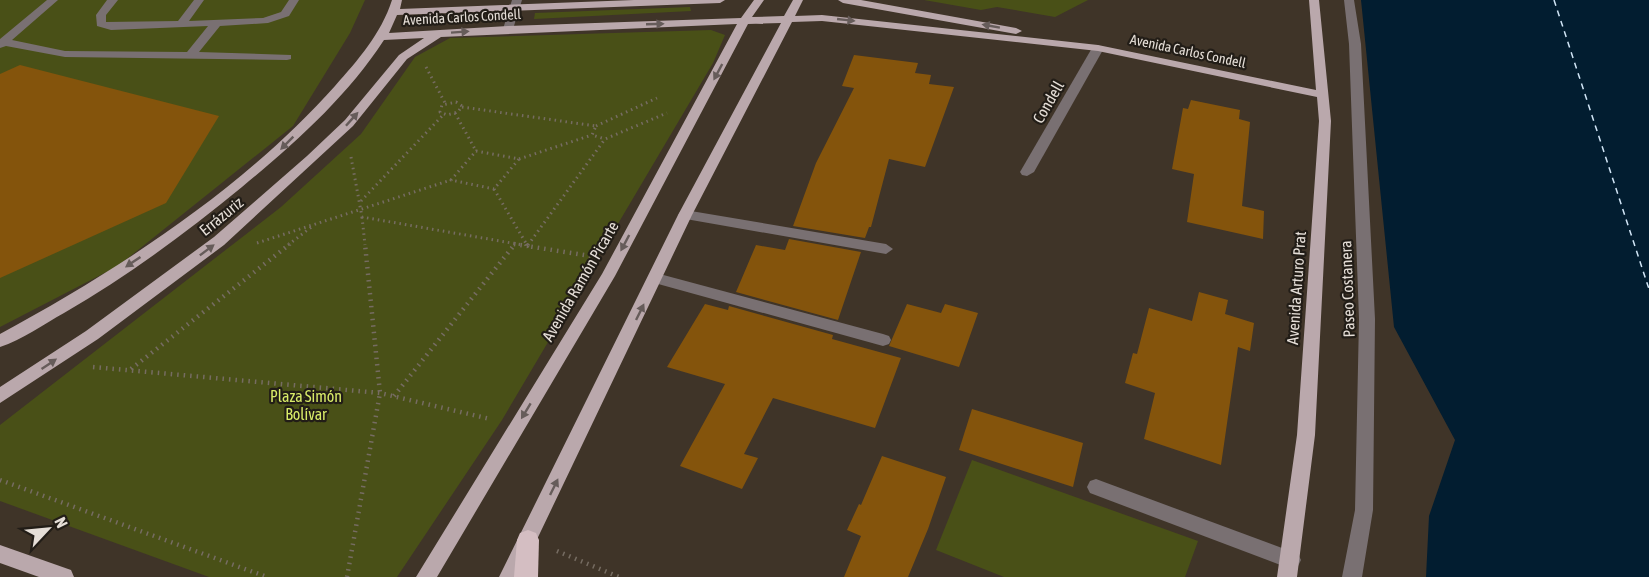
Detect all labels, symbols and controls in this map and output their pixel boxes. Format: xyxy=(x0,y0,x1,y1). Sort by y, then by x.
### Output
street label: Avenida Carlos Condell xyxy=(403,6,522,28)
one-way arrow xyxy=(836,16,855,25)
one-way arrow xyxy=(646,20,665,29)
one-way arrow xyxy=(981,21,1000,30)
one-way arrow xyxy=(451,28,470,37)
street label: Avenida Carlos Condell xyxy=(1129,31,1248,71)
one-way arrow xyxy=(713,63,723,80)
street label: Condell xyxy=(1029,77,1068,126)
one-way arrow xyxy=(345,112,358,127)
one-way arrow xyxy=(280,136,294,150)
street label: Errázuriz xyxy=(196,193,247,239)
street label: Avenida Ramón Picarte xyxy=(538,218,622,344)
street label: Avenida Arturo Prat xyxy=(1283,230,1309,345)
one-way arrow xyxy=(620,235,630,252)
street label: Paseo Costanera xyxy=(1336,240,1358,338)
one-way arrow xyxy=(199,244,215,256)
one-way arrow xyxy=(125,256,141,268)
one-way arrow xyxy=(635,303,644,320)
one-way arrow xyxy=(41,358,57,369)
park label: Plaza Simón Bolívar xyxy=(270,387,342,423)
one-way arrow xyxy=(521,403,532,419)
one-way arrow xyxy=(549,479,559,496)
north arrow xyxy=(18,499,78,559)
text: N xyxy=(51,514,72,531)

